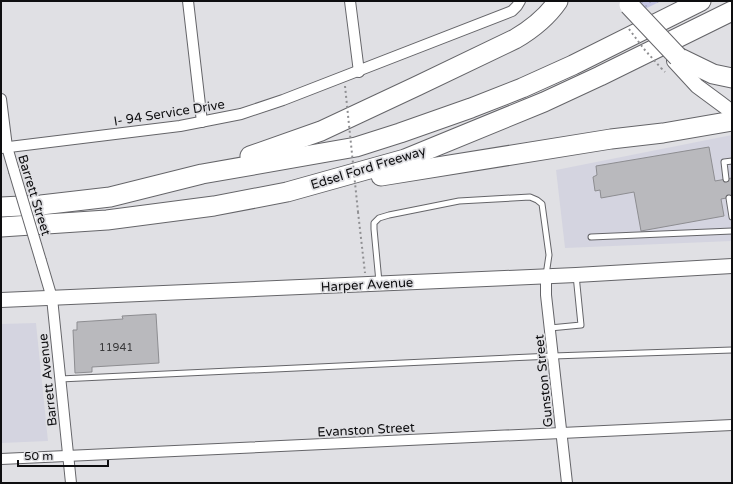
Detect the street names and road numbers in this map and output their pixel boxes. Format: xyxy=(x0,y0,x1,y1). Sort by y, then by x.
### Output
street label: I- 94 Service Drive xyxy=(112,96,226,130)
street label: Edsel Ford Freeway xyxy=(309,143,428,193)
street label: Barrett Street xyxy=(14,153,54,238)
street label: Harper Avenue xyxy=(320,275,414,295)
street label: Barrett Avenue xyxy=(35,333,61,427)
street label: Gunston Street xyxy=(531,334,557,428)
street label: Evanston Street xyxy=(317,419,415,441)

